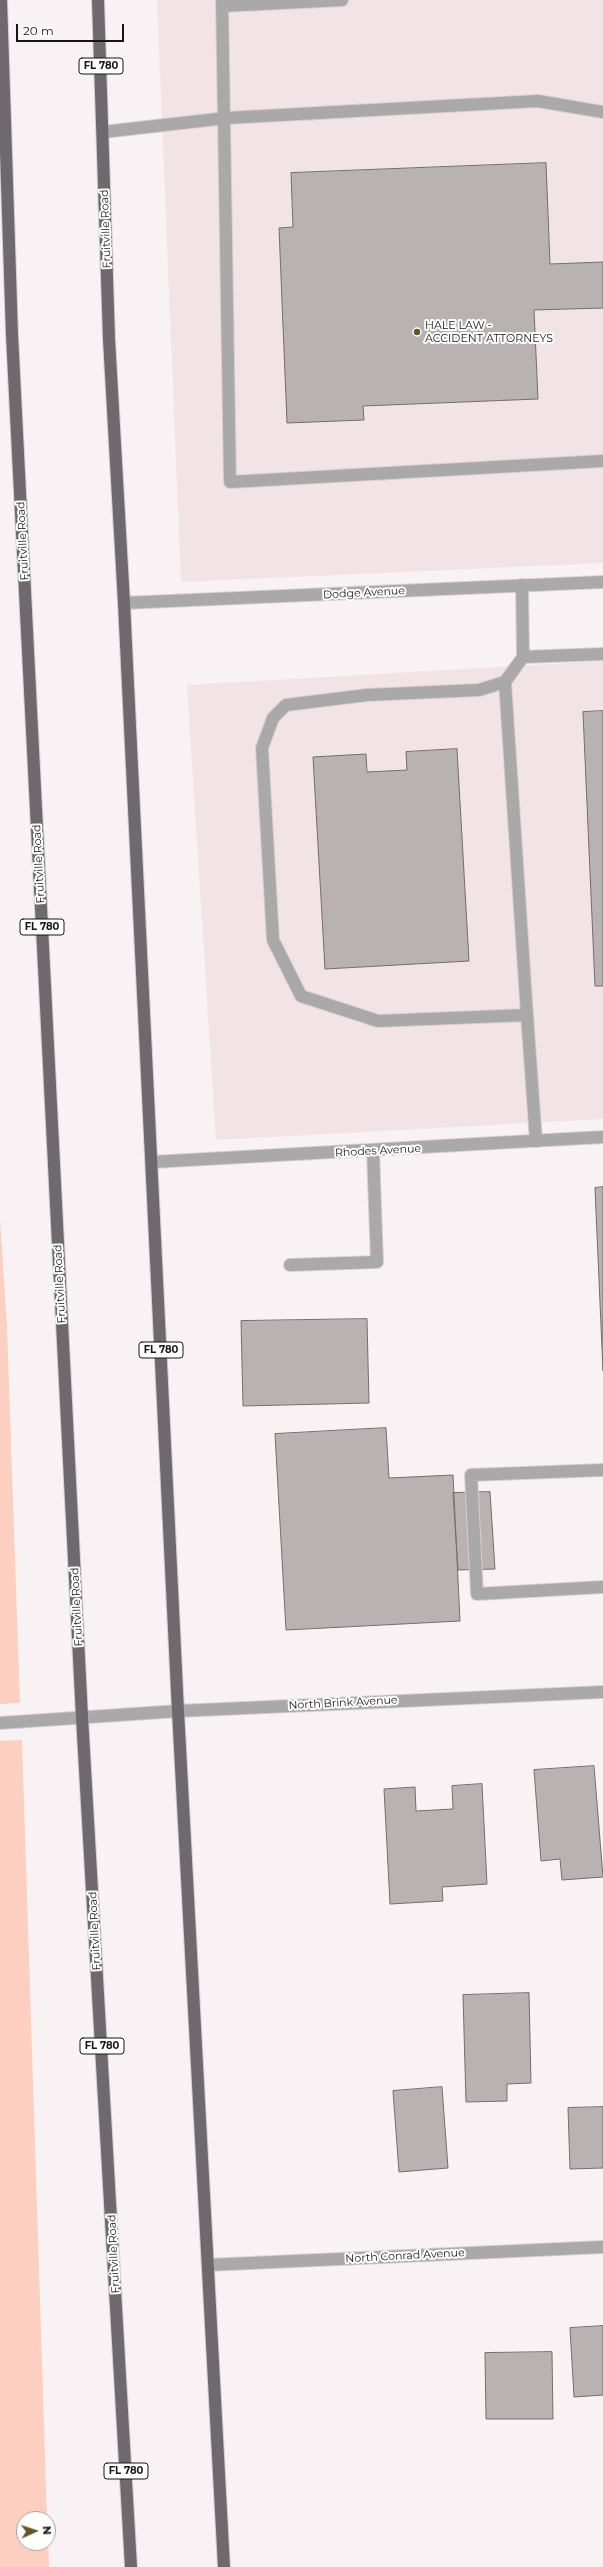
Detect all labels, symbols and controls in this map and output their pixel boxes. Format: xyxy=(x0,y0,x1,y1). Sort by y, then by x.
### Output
scale bar xyxy=(18,16,126,42)
text: 20 m xyxy=(23,23,54,38)
road number: FL 780 xyxy=(79,58,123,74)
street label: Fruitville Road xyxy=(98,189,114,269)
place label: HALE LAW - ACCIDENT ATTORNEYS xyxy=(425,319,553,345)
marker: HALE LAW - ACCIDENT ATTORNEYS xyxy=(412,327,422,337)
street label: Fruitville Road xyxy=(14,501,32,581)
street label: Dodge Avenue xyxy=(323,584,405,602)
street label: Fruitville Road xyxy=(30,824,48,904)
road number: FL 780 xyxy=(20,919,64,935)
street label: Rhodes Avenue xyxy=(335,1142,421,1160)
street label: Fruitville Road xyxy=(51,1244,69,1324)
road number: FL 780 xyxy=(139,1342,183,1358)
street label: Fruitville Road xyxy=(68,1567,86,1647)
street label: North Brink Avenue xyxy=(288,1694,398,1712)
street label: Fruitville Road xyxy=(86,1891,104,1971)
road number: FL 780 xyxy=(80,2038,124,2054)
street label: Fruitville Road xyxy=(105,2214,123,2294)
street label: North Conrad Avenue xyxy=(345,2246,465,2266)
road number: FL 780 xyxy=(104,2463,148,2479)
north arrow xyxy=(16,2511,56,2551)
text: N xyxy=(40,2526,54,2535)

